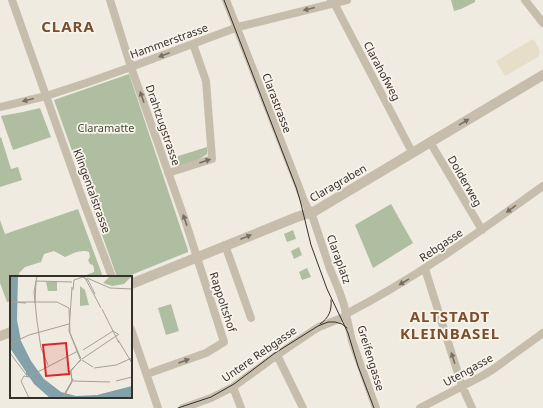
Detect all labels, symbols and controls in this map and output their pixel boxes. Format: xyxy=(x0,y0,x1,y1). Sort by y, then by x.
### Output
one-way arrow xyxy=(303,6,315,12)
district label: CLARA xyxy=(41,16,95,36)
street label: Hammerstrasse xyxy=(128,19,210,62)
street label: Clarahofweg xyxy=(360,38,404,103)
one-way arrow xyxy=(158,52,170,58)
street label: Clarastrasse xyxy=(259,71,296,135)
street label: Drahtzugstrasse xyxy=(143,82,184,167)
one-way arrow xyxy=(138,91,144,103)
one-way arrow xyxy=(21,98,34,104)
one-way arrow xyxy=(458,119,470,126)
park label: Claramatte xyxy=(77,120,135,135)
street label: Klingentalstrasse xyxy=(70,147,115,235)
street label: Dolderweg xyxy=(445,152,486,209)
one-way arrow xyxy=(199,158,211,164)
street label: Claragraben xyxy=(307,160,369,205)
one-way arrow xyxy=(506,204,517,213)
one-way arrow xyxy=(181,214,187,226)
street label: Rebgasse xyxy=(416,225,465,265)
street label: Claraplatz xyxy=(324,232,355,286)
one-way arrow xyxy=(240,234,252,240)
street label: Rappoltshof xyxy=(207,270,241,335)
inset map xyxy=(10,276,132,398)
one-way arrow xyxy=(398,278,410,285)
district label: ALTSTADT KLEINBASEL xyxy=(400,306,500,343)
street label: Untere Rebgasse xyxy=(218,322,299,385)
street label: Greifengasse xyxy=(354,323,389,392)
street label: Utengasse xyxy=(440,350,495,389)
one-way arrow xyxy=(450,352,456,364)
one-way arrow xyxy=(178,357,190,363)

